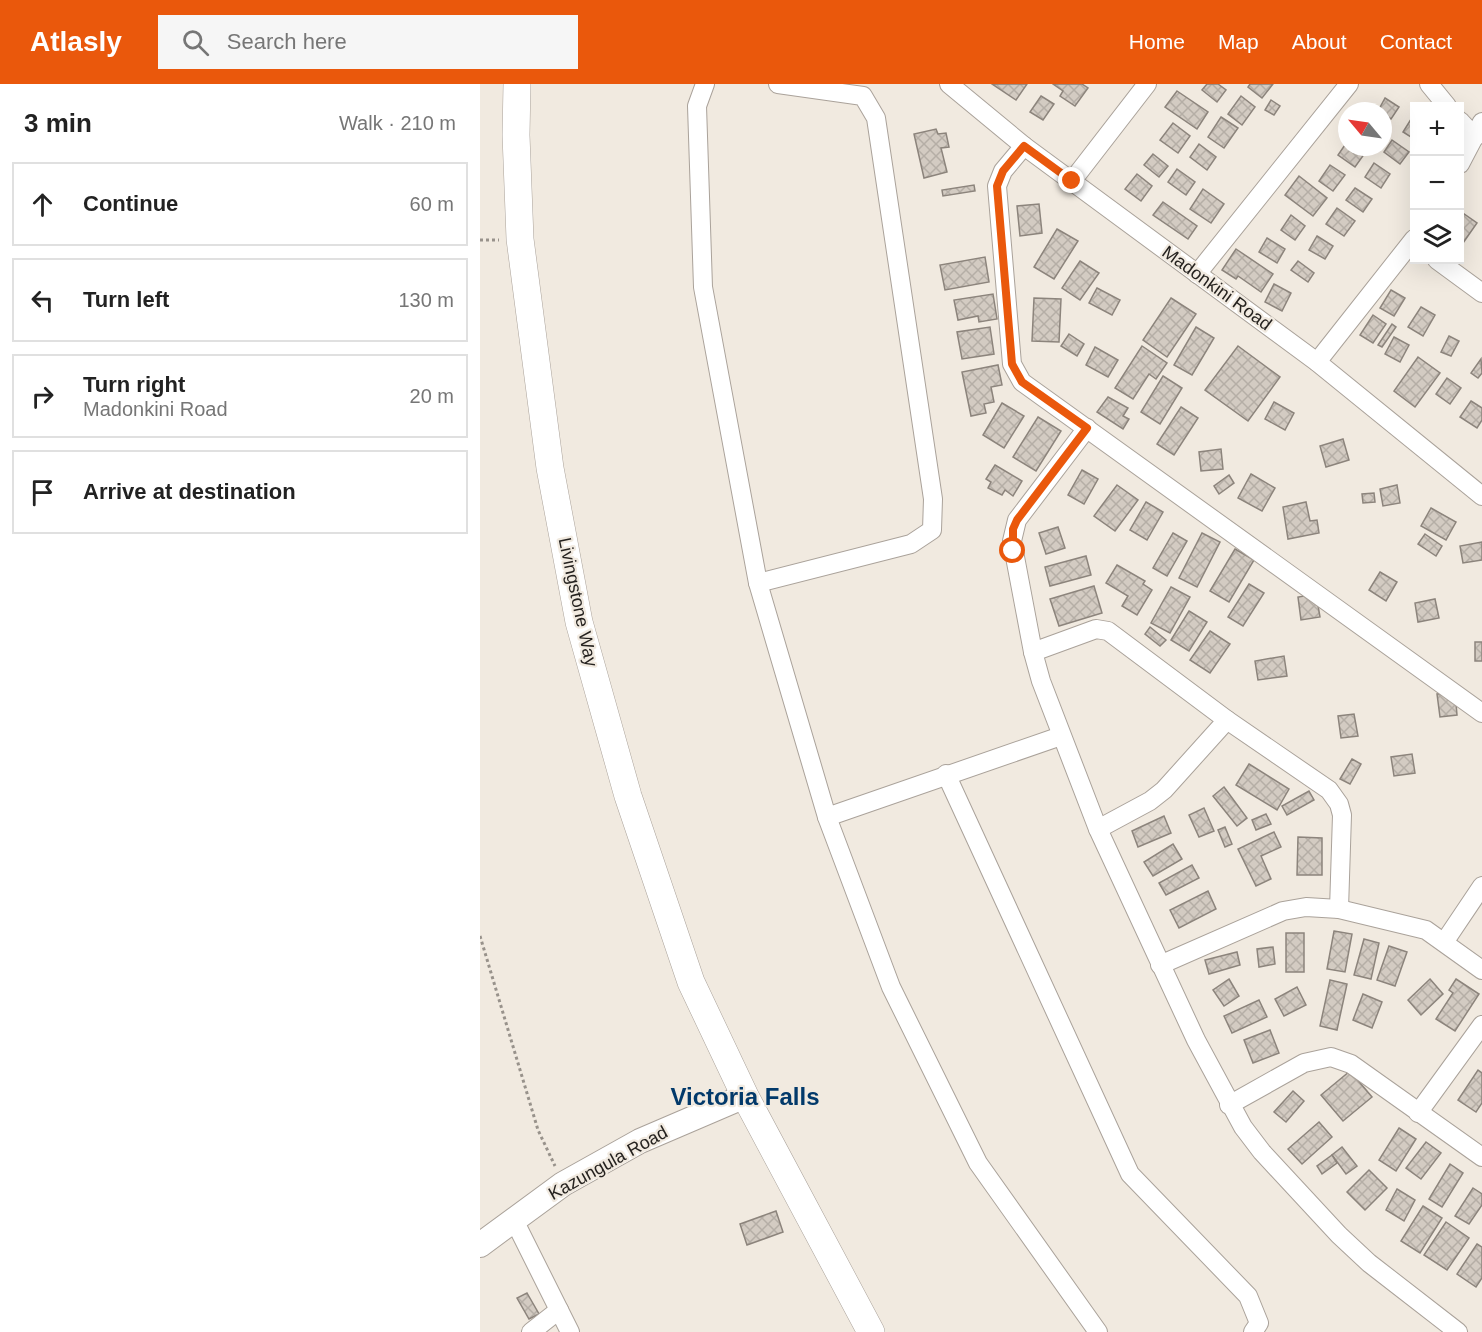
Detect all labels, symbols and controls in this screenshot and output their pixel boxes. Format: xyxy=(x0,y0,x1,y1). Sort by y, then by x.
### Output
search box xyxy=(158,15,578,69)
text: Atlasly xyxy=(30,26,122,57)
icon: search xyxy=(179,26,212,59)
text: Search here xyxy=(227,29,347,54)
text: Home xyxy=(1129,30,1185,53)
text: Map xyxy=(1218,30,1259,53)
text: About xyxy=(1292,30,1347,53)
text: Contact xyxy=(1380,30,1452,53)
north arrow xyxy=(1338,102,1392,156)
map controls xyxy=(1410,102,1464,264)
button: + xyxy=(1410,102,1464,156)
text: 3 min xyxy=(24,108,92,138)
text: Walk · 210 m xyxy=(339,112,456,134)
button: − xyxy=(1410,156,1464,210)
route end xyxy=(1058,167,1084,193)
icon: ahead xyxy=(26,188,59,221)
text: Continue xyxy=(83,191,178,216)
text: 60 m xyxy=(410,193,454,215)
button: layers xyxy=(1410,210,1464,264)
street label: Madonkini Road xyxy=(1159,242,1275,334)
icon: left xyxy=(26,284,59,317)
text: Turn left xyxy=(83,287,169,312)
text: 130 m xyxy=(398,289,454,311)
text: Turn right xyxy=(83,372,185,397)
icon: right xyxy=(26,380,59,413)
text: 20 m xyxy=(410,385,454,407)
text: Madonkini Road xyxy=(83,398,228,420)
icon: arrive xyxy=(26,476,59,509)
text: Arrive at destination xyxy=(83,479,296,504)
street label: Livingstone Way xyxy=(555,536,601,668)
route start xyxy=(999,537,1025,563)
district label: Victoria Falls xyxy=(671,1083,819,1110)
street label: Kazungula Road xyxy=(545,1122,671,1204)

